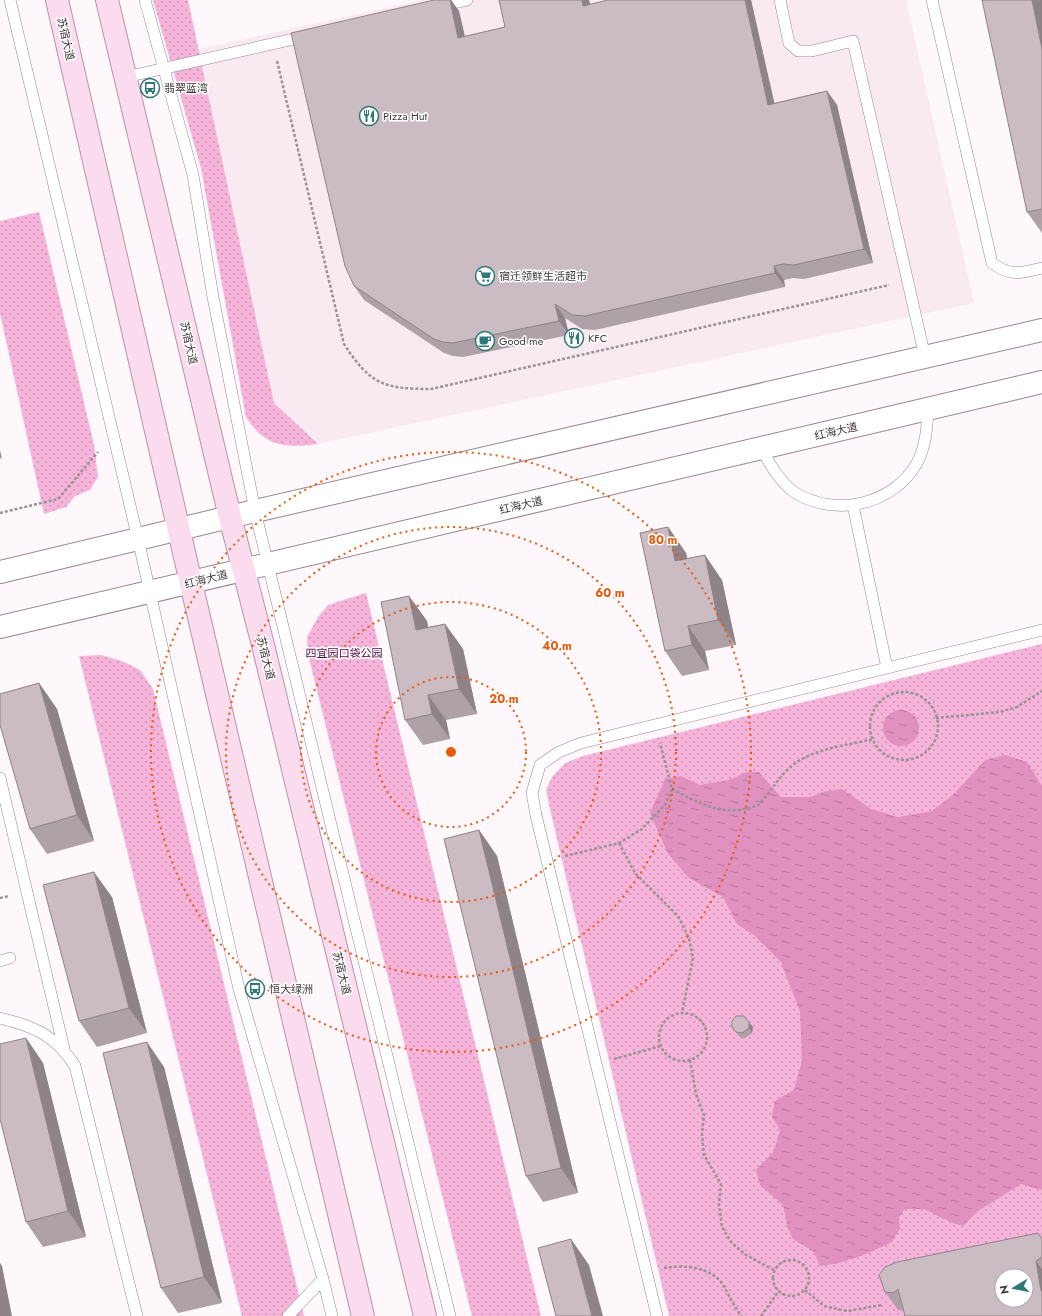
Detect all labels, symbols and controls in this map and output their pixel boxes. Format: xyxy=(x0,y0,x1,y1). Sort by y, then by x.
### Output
street label: 苏宿大道 xyxy=(53,16,79,62)
bus stop icon: 翡翠蓝湾 xyxy=(139,77,161,99)
place label: 翡翠蓝湾 xyxy=(164,80,208,96)
restaurant icon: Pizza Hut xyxy=(358,105,380,127)
place label: Pizza Hut xyxy=(383,108,428,124)
supermarket icon: 宿迁领鲜生活超市 xyxy=(474,265,496,287)
place label: 宿迁领鲜生活超市 xyxy=(499,268,587,284)
street label: 苏宿大道 xyxy=(176,320,202,366)
restaurant icon: KFC xyxy=(563,327,585,349)
cafe icon: Good me xyxy=(474,330,496,352)
place label: KFC xyxy=(588,330,607,346)
place label: Good me xyxy=(499,333,544,349)
street label: 红海大道 xyxy=(813,418,859,444)
street label: 红海大道 xyxy=(498,492,544,518)
text: 80 m xyxy=(649,531,678,549)
street label: 红海大道 xyxy=(183,566,229,592)
text: 60 m xyxy=(595,584,625,602)
street label: 苏宿大道 xyxy=(253,635,279,681)
text: 40 m xyxy=(542,637,572,655)
park label: 四宜园口袋公园 xyxy=(306,645,383,661)
text: 20 m xyxy=(489,690,519,708)
centre of rings xyxy=(444,745,458,759)
street label: 苏宿大道 xyxy=(329,950,355,996)
bus stop icon: 恒大绿洲 xyxy=(244,978,266,1000)
place label: 恒大绿洲 xyxy=(269,981,313,997)
north arrow xyxy=(994,1268,1034,1308)
text: N xyxy=(996,1284,1013,1295)

